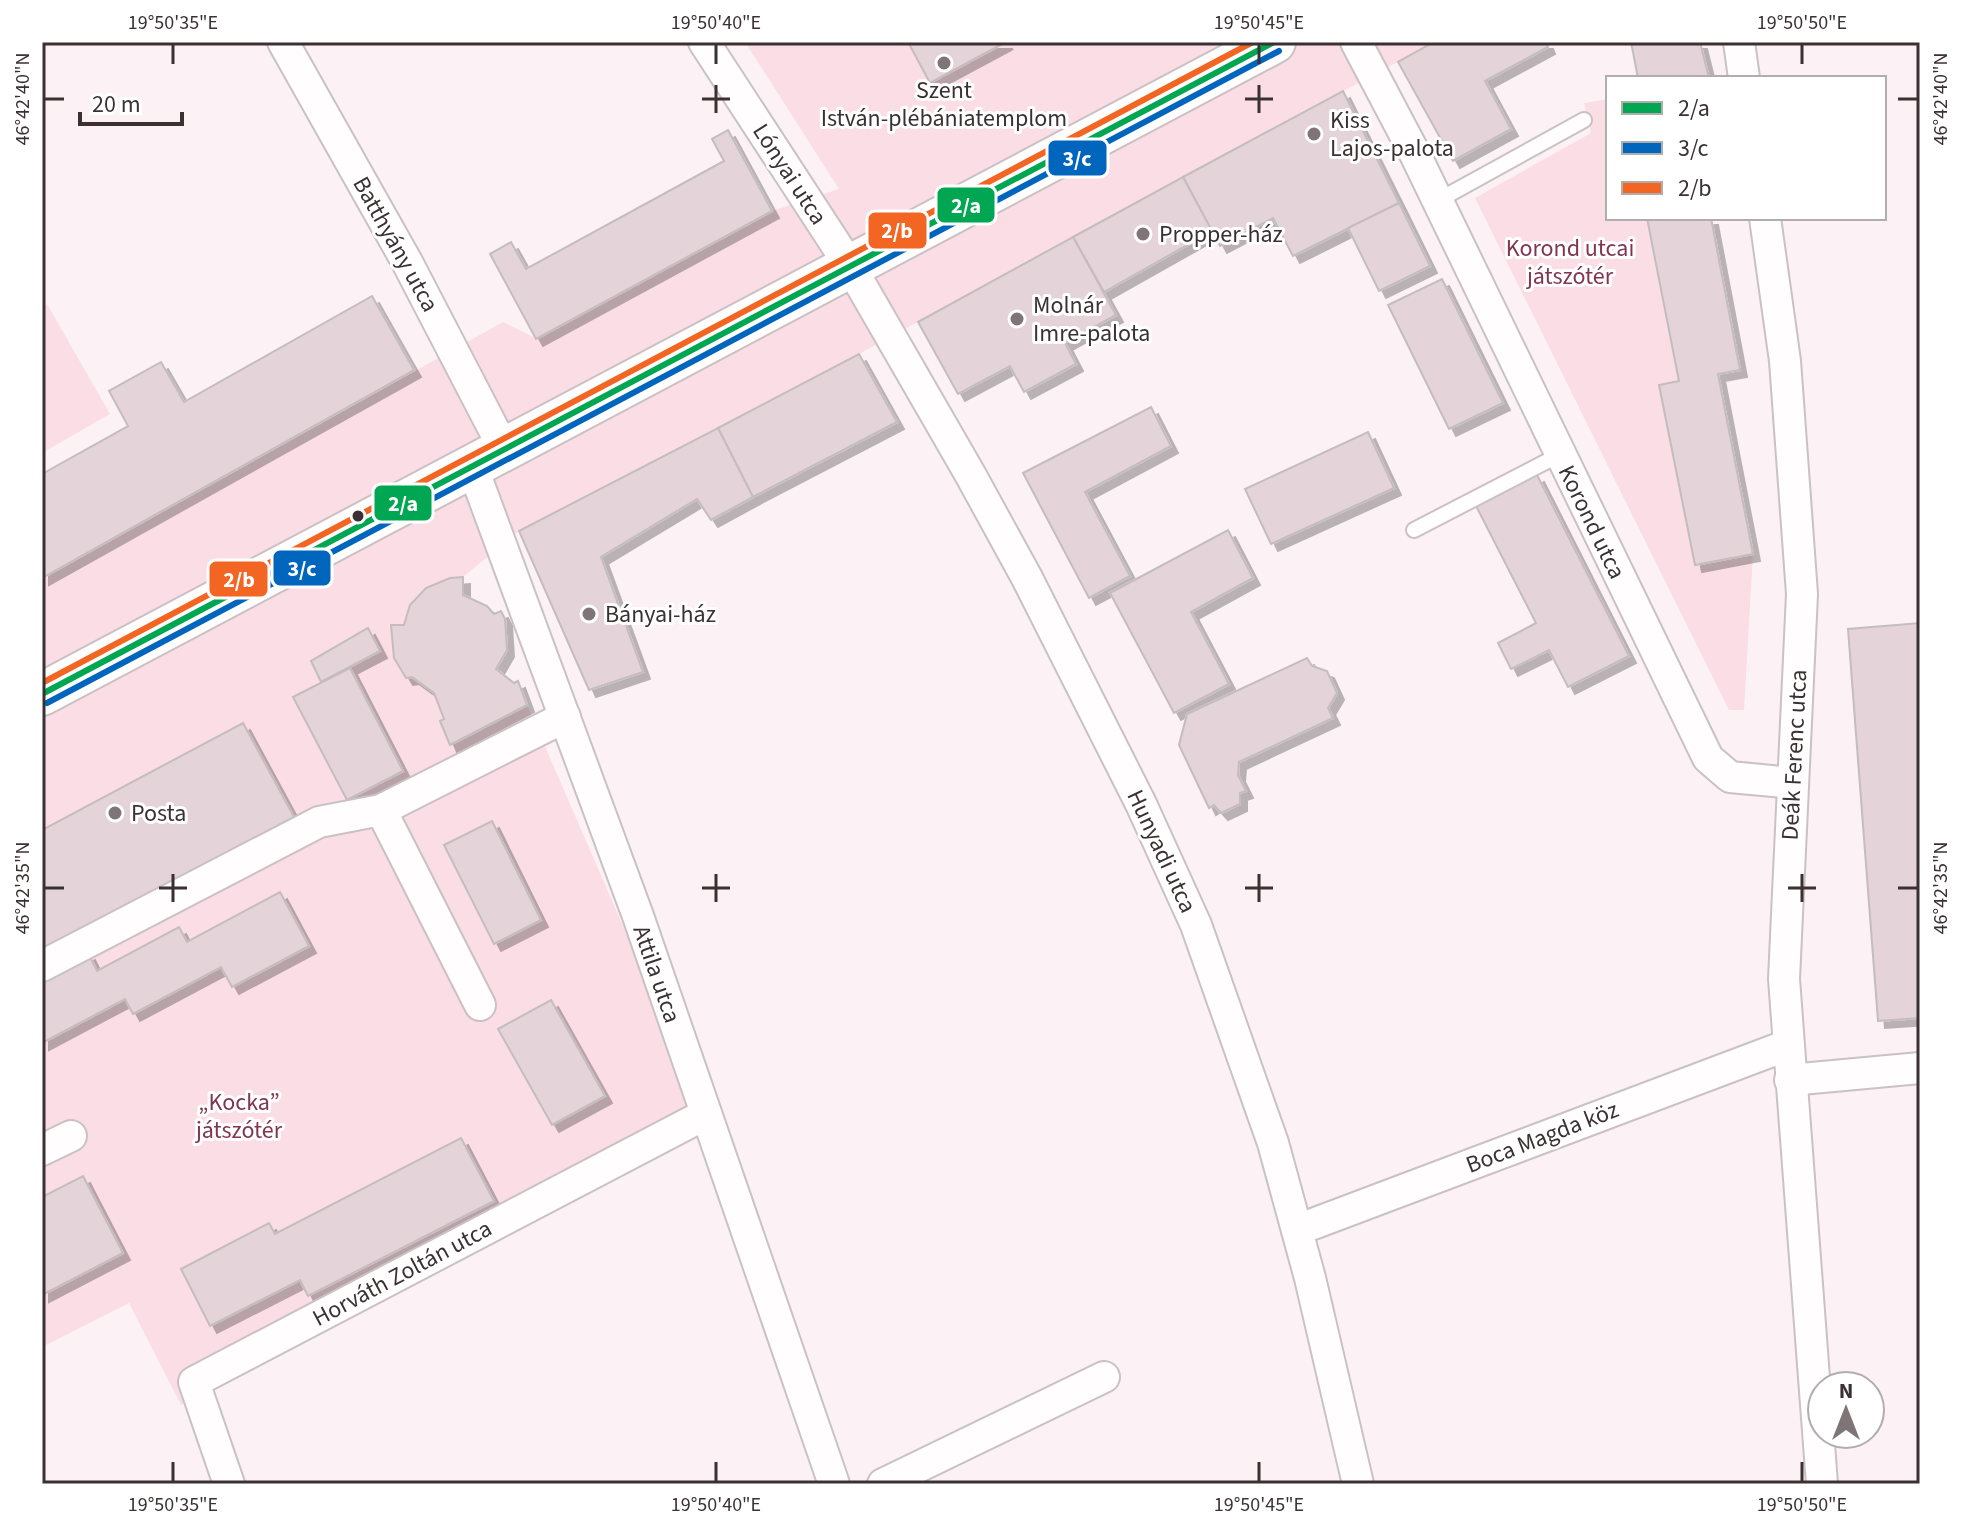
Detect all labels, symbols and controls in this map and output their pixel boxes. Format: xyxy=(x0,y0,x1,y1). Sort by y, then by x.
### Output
text: 19°50'35"E xyxy=(128,9,218,37)
text: 19°50'40"E xyxy=(671,9,761,37)
text: 19°50'45"E xyxy=(1214,9,1304,37)
text: 19°50'50"E xyxy=(1757,9,1847,37)
text: 46°42'40"N xyxy=(9,53,37,145)
text: 46°42'40"N xyxy=(1927,53,1955,145)
marker: Szent István-plébániatemplom xyxy=(935,54,953,72)
place label: Szent István-plébániatemplom xyxy=(821,73,1067,136)
scale bar xyxy=(80,76,182,126)
legend xyxy=(1606,76,1886,220)
text: 20 m xyxy=(92,87,141,122)
text: 2/a xyxy=(1678,91,1710,126)
place label: Kiss Lajos-palota xyxy=(1330,103,1454,166)
street label: Lónyai utca xyxy=(744,117,835,232)
marker: Kiss Lajos-palota xyxy=(1305,125,1323,143)
text: 3/c xyxy=(1678,131,1709,166)
line badge: 3/c xyxy=(1047,139,1108,177)
text: 3/c xyxy=(1062,143,1092,175)
street label: Batthyány utca xyxy=(344,170,447,318)
text: 2/b xyxy=(1678,171,1712,206)
line badge: 2/a xyxy=(936,186,996,224)
text: 2/a xyxy=(951,190,981,222)
line badge: 2/b xyxy=(867,211,928,250)
text: 2/b xyxy=(881,215,913,247)
place label: Propper-ház xyxy=(1159,217,1283,252)
marker: Propper-ház xyxy=(1134,225,1152,243)
park label: Korond utcai játszótér xyxy=(1506,231,1634,294)
place label: Molnár Imre-palota xyxy=(1033,288,1150,351)
marker: Molnár Imre-palota xyxy=(1008,310,1026,328)
street label: Korond utca xyxy=(1549,459,1634,585)
line badge: 2/a xyxy=(373,484,433,522)
text: 2/a xyxy=(388,488,418,520)
unlabelled marker xyxy=(350,508,366,524)
line badge: 3/c xyxy=(272,549,332,587)
text: 3/c xyxy=(287,553,317,585)
line badge: 2/b xyxy=(208,560,269,598)
text: 2/b xyxy=(223,564,255,596)
place label: Bányai-ház xyxy=(605,597,716,632)
marker: Bányai-ház xyxy=(580,605,598,623)
street label: Deák Ferenc utca xyxy=(1773,669,1816,841)
street label: Hunyadi utca xyxy=(1118,784,1205,919)
place label: Posta xyxy=(131,796,186,831)
marker: Posta xyxy=(106,804,124,822)
text: 46°42'35"N xyxy=(9,842,37,934)
text: 46°42'35"N xyxy=(1927,842,1955,934)
street label: Attila utca xyxy=(624,921,690,1028)
park label: „Kocka” játszótér xyxy=(195,1085,283,1148)
street label: Boca Magda köz xyxy=(1461,1092,1623,1183)
street label: Horváth Zoltán utca xyxy=(306,1211,498,1336)
north arrow xyxy=(1806,1370,1886,1450)
text: N xyxy=(1839,1375,1853,1407)
text: 19°50'35"E xyxy=(128,1491,218,1519)
text: 19°50'40"E xyxy=(671,1491,761,1519)
text: 19°50'45"E xyxy=(1214,1491,1304,1519)
text: 19°50'50"E xyxy=(1757,1491,1847,1519)

